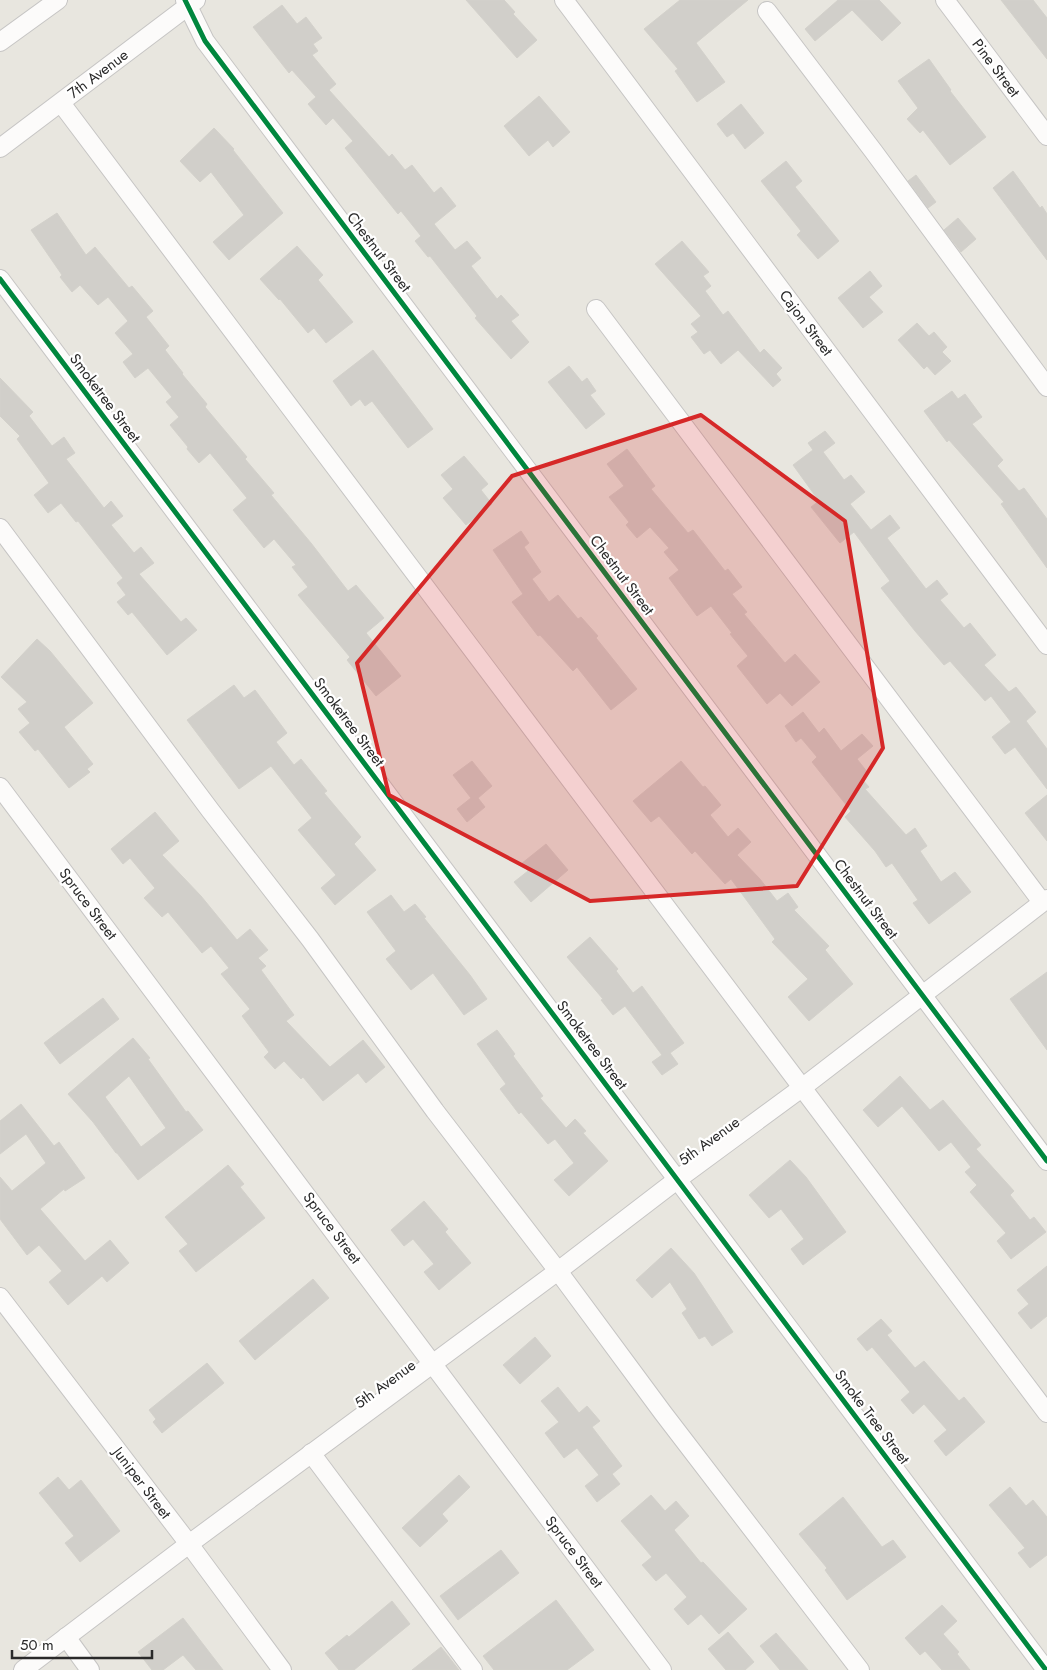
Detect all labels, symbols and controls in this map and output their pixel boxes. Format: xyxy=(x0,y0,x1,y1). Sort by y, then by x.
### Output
street label: Pine Street xyxy=(967,34,1025,102)
street label: 7th Avenue xyxy=(63,44,133,104)
street label: Chestnut Street xyxy=(342,207,417,297)
street label: Cajon Street xyxy=(774,285,838,361)
street label: Smoketree Street xyxy=(64,349,146,447)
street label: Chestnut Street xyxy=(585,530,660,620)
street label: Smoketree Street xyxy=(308,673,390,771)
street label: Chestnut Street xyxy=(829,854,904,944)
street label: Spruce Street xyxy=(54,863,123,945)
street label: Smoketree Street xyxy=(551,996,633,1094)
street label: 5th Avenue xyxy=(674,1111,744,1171)
street label: Spruce Street xyxy=(298,1187,367,1269)
street label: 5th Avenue xyxy=(350,1354,420,1414)
street label: Smoke Tree Street xyxy=(829,1365,915,1469)
street label: Juniper Street xyxy=(106,1441,177,1524)
street label: Spruce Street xyxy=(540,1511,609,1593)
scale bar xyxy=(12,1628,152,1660)
text: 50 m xyxy=(20,1634,54,1656)

